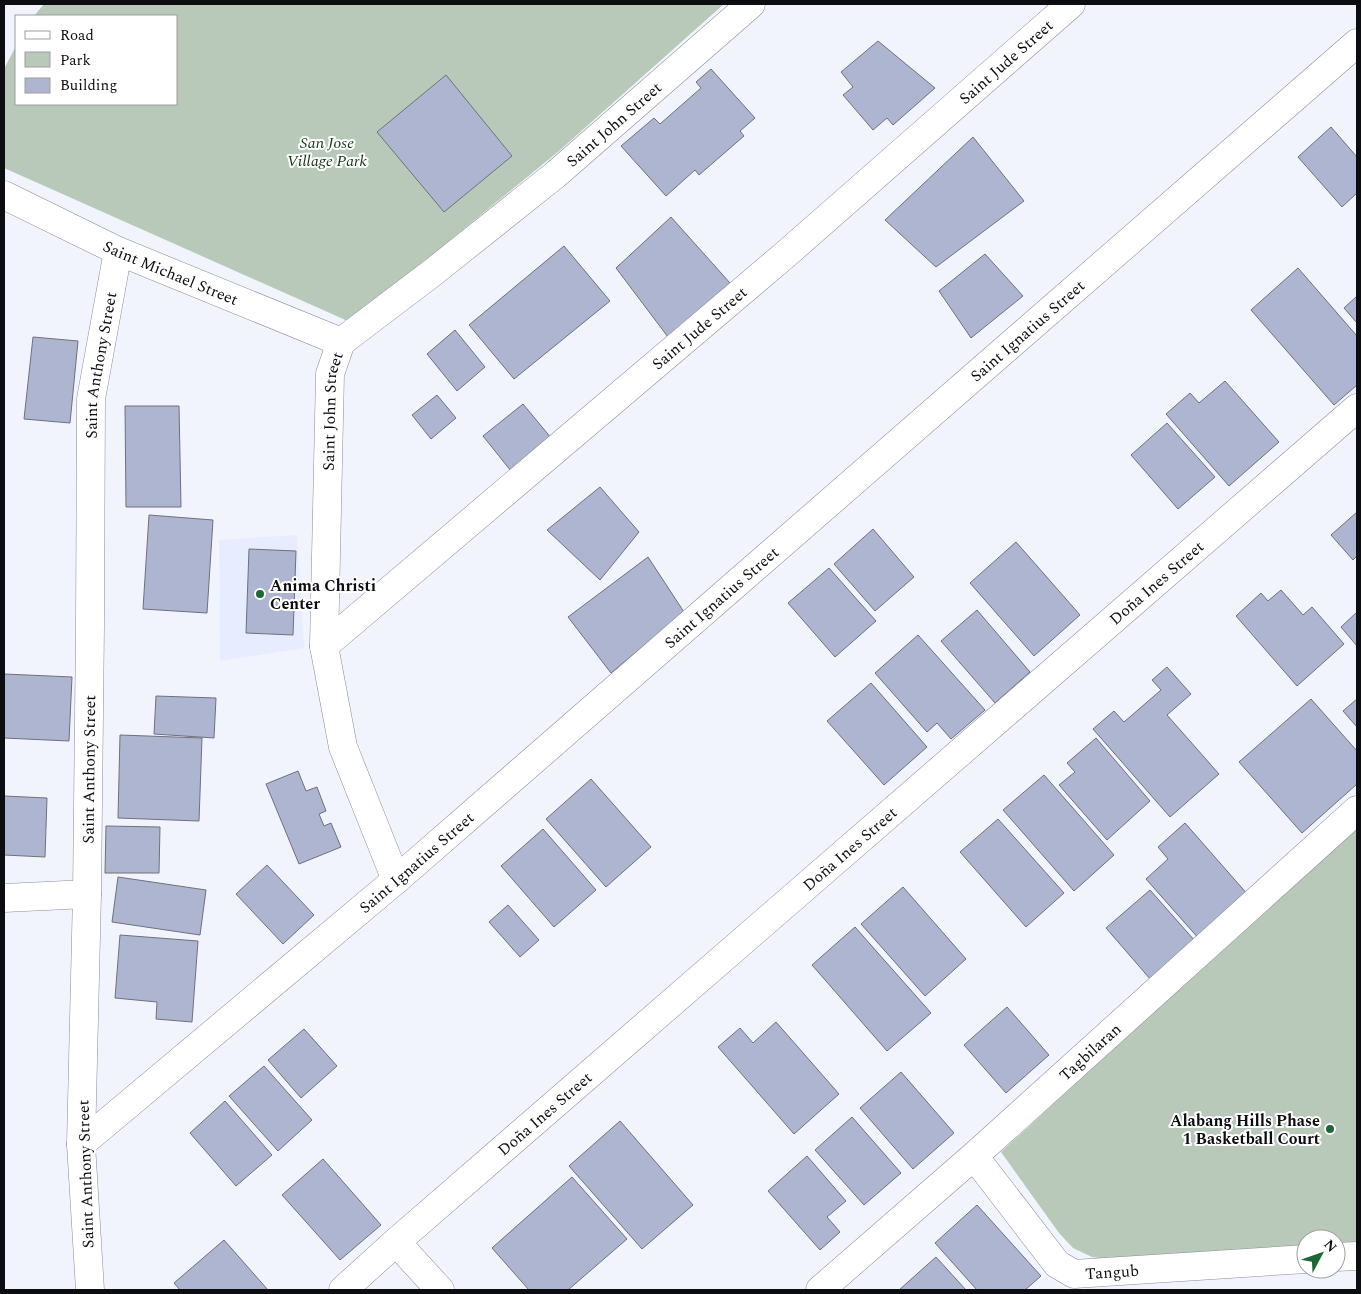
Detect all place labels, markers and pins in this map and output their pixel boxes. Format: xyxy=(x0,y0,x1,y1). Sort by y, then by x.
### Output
place label: Anima Christi Center xyxy=(270,574,376,616)
marker: Anima Christi Center xyxy=(254,588,266,600)
place label: Alabang Hills Phase 1 Basketball Court xyxy=(1170,1109,1320,1151)
marker: Alabang Hills Phase 1 Basketball Court xyxy=(1324,1123,1336,1135)

